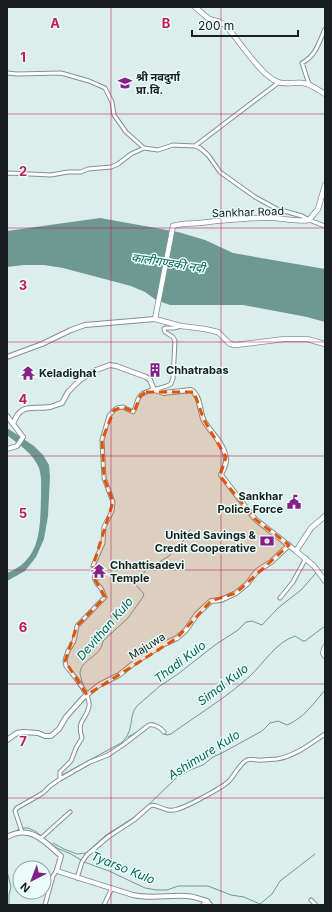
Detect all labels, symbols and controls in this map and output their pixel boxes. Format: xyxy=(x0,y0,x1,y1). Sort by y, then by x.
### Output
scale bar xyxy=(192,12,298,38)
text: A xyxy=(50,15,60,31)
text: B xyxy=(162,15,171,31)
text: 200 m xyxy=(198,18,234,33)
text: 1 xyxy=(20,49,26,65)
place label: श्री नवदुर्गा प्रा.वि. xyxy=(136,70,181,97)
school or university icon: श्री नवदुर्गा प्रा.वि. xyxy=(117,75,133,91)
text: 2 xyxy=(19,163,27,179)
street label: Sankhar Road xyxy=(212,204,284,220)
water label: कालीगण्डकी नदी xyxy=(130,249,209,276)
text: 3 xyxy=(19,277,27,293)
building icon: Chhatrabas xyxy=(147,362,163,378)
place label: Chhatrabas xyxy=(166,363,229,377)
temple icon: Keladighat xyxy=(20,365,36,381)
place label: Keladighat xyxy=(39,366,97,380)
text: 4 xyxy=(19,391,28,407)
place label: Sankhar Police Force xyxy=(218,489,284,516)
public building icon: Sankhar Police Force xyxy=(286,494,302,510)
text: 5 xyxy=(19,505,27,521)
place label: United Savings & Credit Cooperative xyxy=(155,528,257,555)
bank icon: United Savings & Credit Cooperative xyxy=(259,533,275,549)
place label: Chhattisadevi Temple xyxy=(110,558,184,585)
temple icon: Chhattisadevi Temple xyxy=(91,563,107,579)
water label: Devithan Kulo xyxy=(73,594,136,663)
text: 6 xyxy=(19,619,27,635)
street label: Majuwa xyxy=(126,629,168,663)
water label: Thadi Kulo xyxy=(151,637,208,686)
water label: Simal Kulo xyxy=(194,661,251,709)
water label: Ashimure Kulo xyxy=(164,727,242,783)
text: 7 xyxy=(19,733,27,749)
water label: Tyarso Kulo xyxy=(89,848,157,887)
north arrow xyxy=(12,860,52,900)
text: N xyxy=(18,879,33,895)

